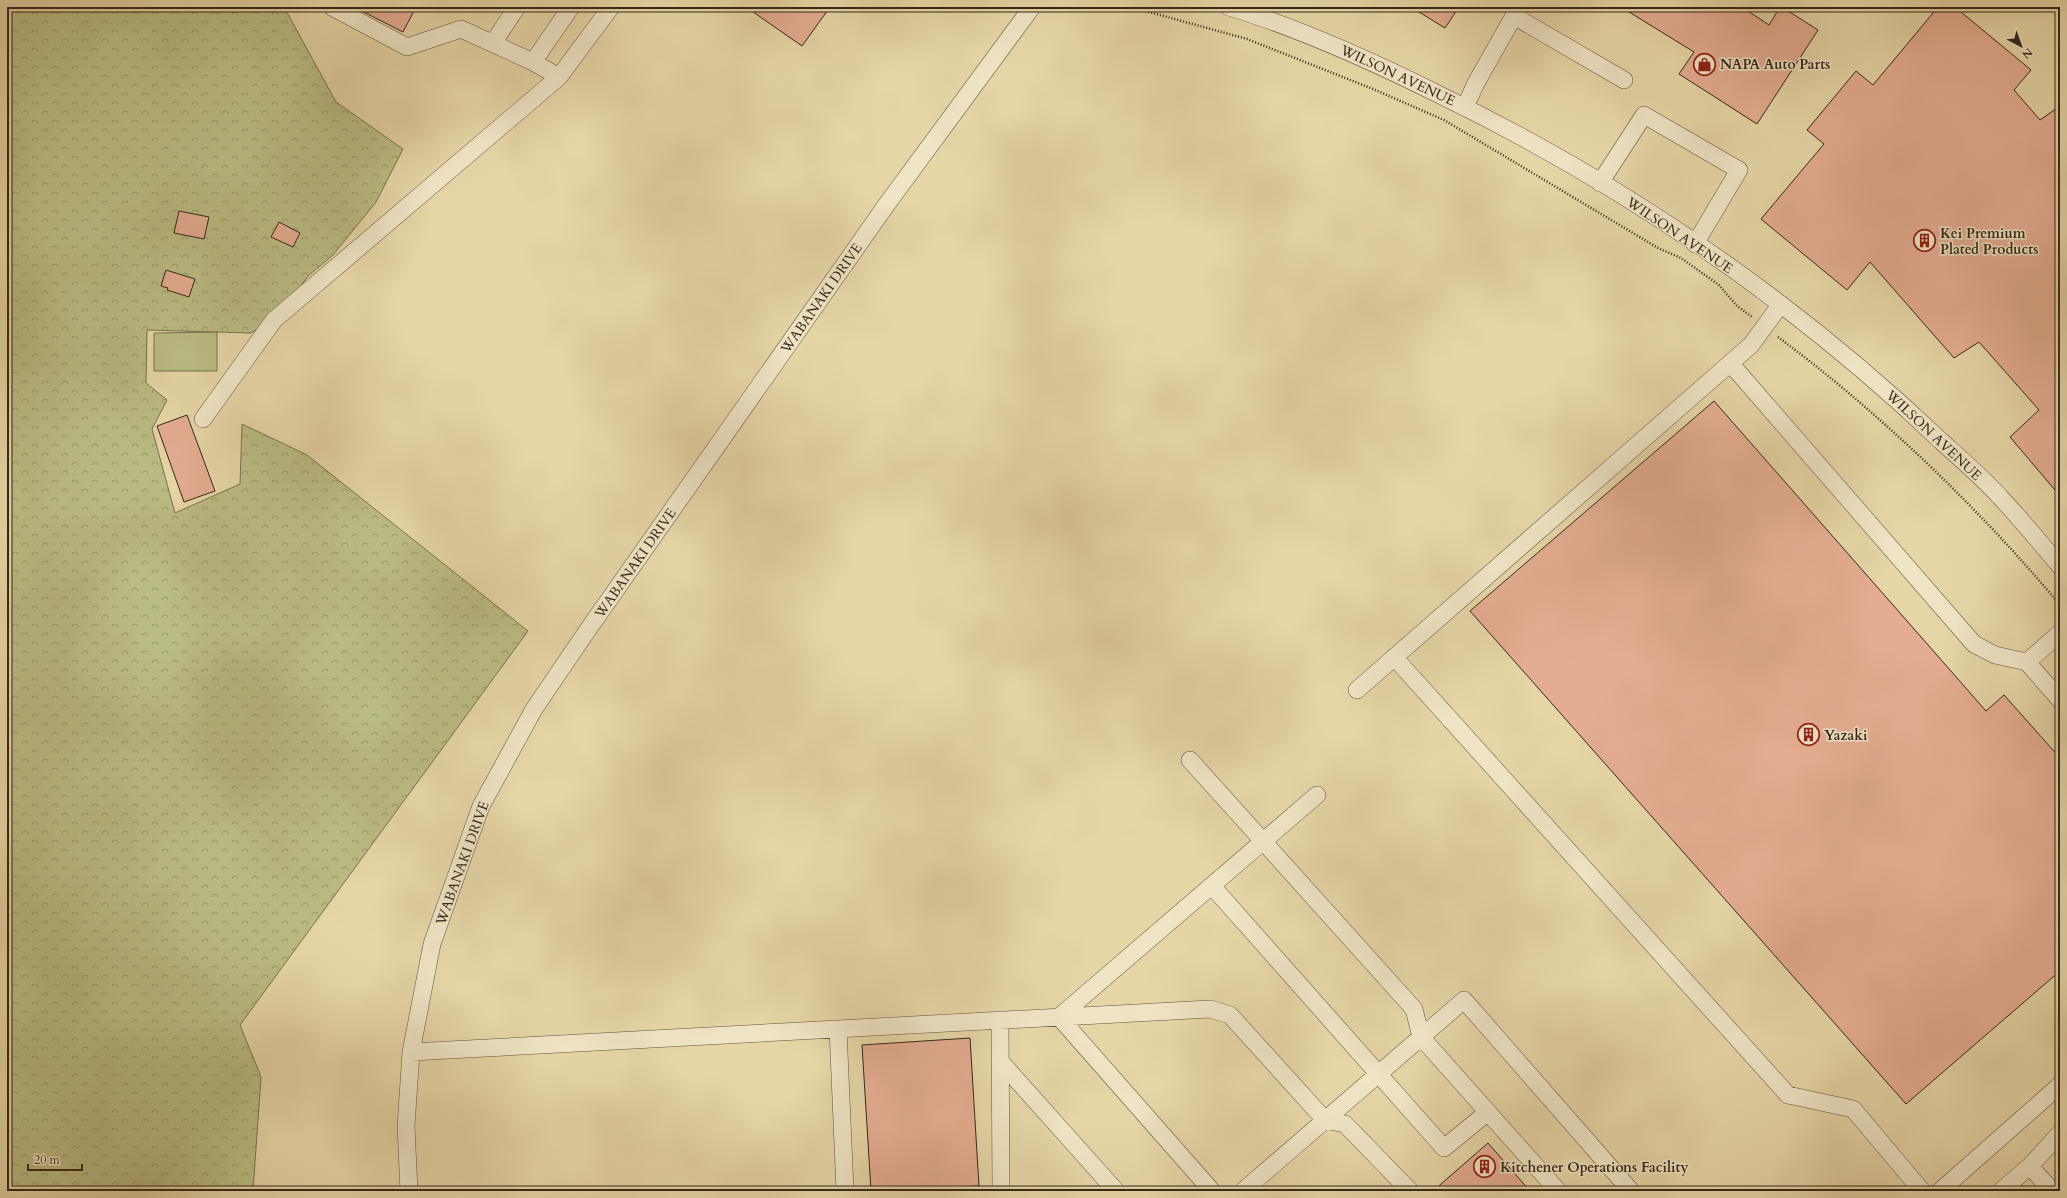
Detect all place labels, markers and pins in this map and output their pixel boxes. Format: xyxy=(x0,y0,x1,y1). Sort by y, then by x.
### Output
shop icon: NAPA Auto Parts xyxy=(1692,51,1718,77)
place label: NAPA Auto Parts xyxy=(1720,55,1830,74)
place label: Kei Premium Plated Products xyxy=(1940,224,2038,259)
building icon: Kei Premium Plated Products xyxy=(1911,228,1937,254)
building icon: Yazaki xyxy=(1796,722,1822,748)
place label: Yazaki xyxy=(1824,726,1868,745)
building icon: Kitchener Operations Facility xyxy=(1472,1154,1498,1180)
place label: Kitchener Operations Facility xyxy=(1500,1158,1688,1177)

